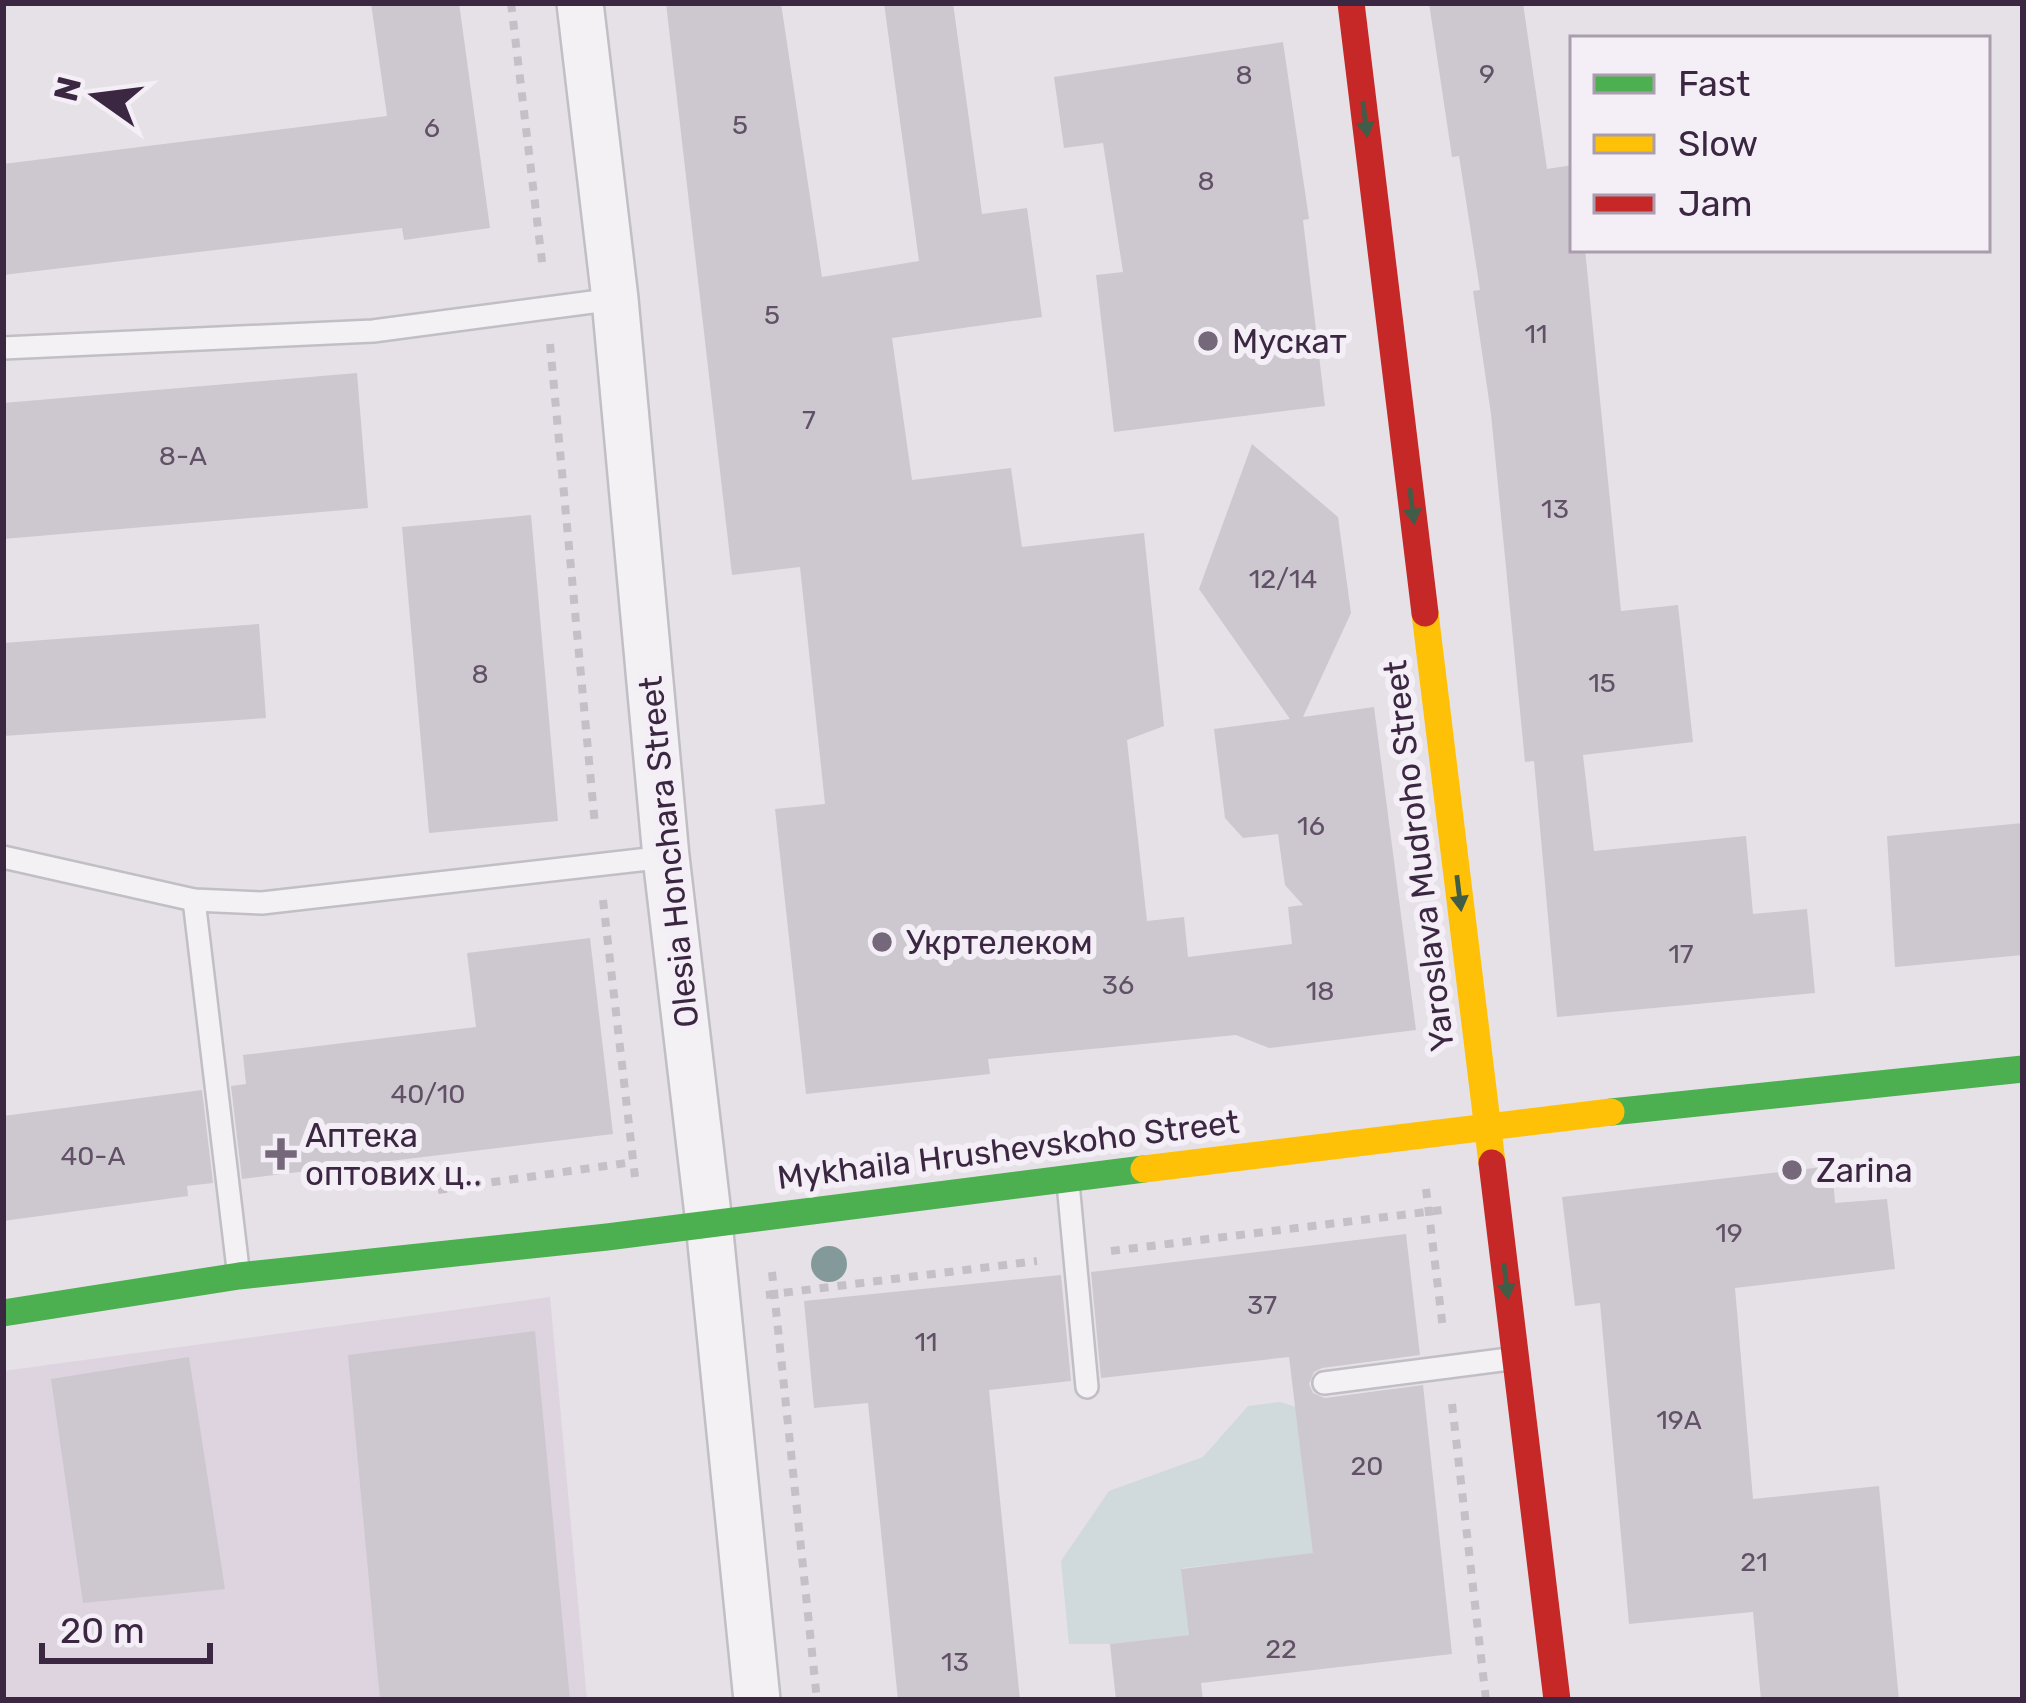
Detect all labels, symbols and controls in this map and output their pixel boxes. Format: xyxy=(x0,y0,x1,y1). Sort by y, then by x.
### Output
north arrow xyxy=(36,36,156,156)
legend xyxy=(1570,36,1990,252)
house number: 9 xyxy=(1479,58,1495,90)
house number: 8 xyxy=(1235,59,1253,91)
text: Fast xyxy=(1678,62,1750,105)
text: N xyxy=(46,73,89,105)
one-way arrow xyxy=(1355,101,1374,138)
house number: 5 xyxy=(732,109,748,141)
house number: 6 xyxy=(424,112,440,144)
text: Slow xyxy=(1678,122,1758,165)
house number: 8 xyxy=(1197,165,1215,197)
text: Jam xyxy=(1678,182,1753,225)
house number: 5 xyxy=(764,299,780,331)
house number: 11 xyxy=(1524,318,1548,350)
place label: Мускат xyxy=(1232,322,1347,361)
marker: Мускат xyxy=(1195,328,1221,354)
house number: 7 xyxy=(802,404,816,436)
house number: 8-А xyxy=(159,440,207,472)
one-way arrow xyxy=(1402,488,1421,525)
house number: 13 xyxy=(1541,493,1569,525)
house number: 12/14 xyxy=(1249,563,1317,595)
house number: 8 xyxy=(471,658,489,690)
street label: Yaroslava Mudroho Street xyxy=(1375,658,1462,1054)
house number: 15 xyxy=(1588,667,1616,699)
street label: Olesia Honchara Street xyxy=(631,674,706,1030)
house number: 16 xyxy=(1297,810,1325,842)
one-way arrow xyxy=(1449,875,1468,913)
place label: Укртелеком xyxy=(906,923,1093,962)
marker: Укртелеком xyxy=(869,929,895,955)
house number: 17 xyxy=(1668,938,1694,970)
house number: 36 xyxy=(1102,969,1134,1001)
house number: 18 xyxy=(1306,975,1334,1007)
house number: 40/10 xyxy=(391,1078,466,1110)
street label: Mykhaila Hrushevskoho Street xyxy=(775,1102,1241,1197)
place label: Аптека оптових ц‥ xyxy=(305,1116,482,1193)
house number: 40-А xyxy=(60,1140,126,1172)
marker: Аптека оптових ц‥ xyxy=(268,1141,294,1167)
place label: Zarina xyxy=(1816,1151,1913,1190)
marker: Zarina xyxy=(1779,1157,1805,1183)
house number: 19 xyxy=(1715,1217,1743,1249)
one-way arrow xyxy=(1496,1262,1515,1300)
house number: 37 xyxy=(1247,1289,1277,1321)
house number: 11 xyxy=(914,1326,938,1358)
house number: 19А xyxy=(1656,1404,1702,1436)
house number: 20 xyxy=(1351,1450,1384,1482)
house number: 21 xyxy=(1740,1546,1768,1578)
scale bar xyxy=(42,1589,210,1663)
text: 20 m xyxy=(60,1609,145,1652)
house number: 22 xyxy=(1265,1633,1297,1665)
house number: 13 xyxy=(941,1646,969,1678)

